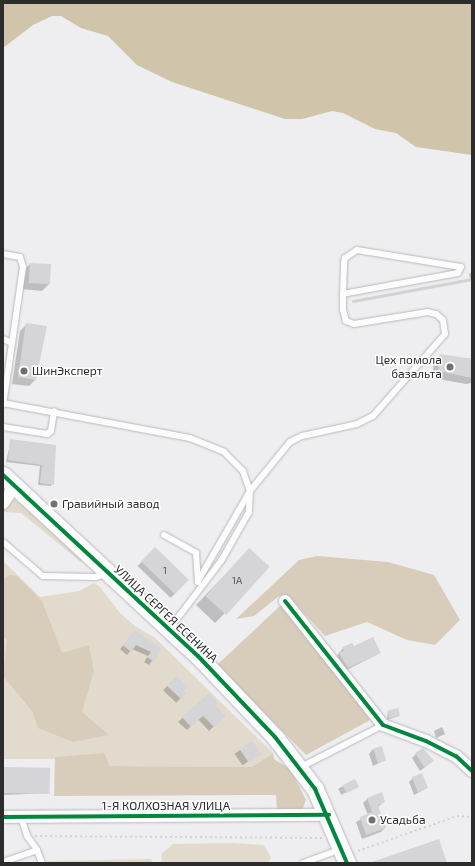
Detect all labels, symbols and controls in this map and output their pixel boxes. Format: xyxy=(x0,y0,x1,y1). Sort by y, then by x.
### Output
place label: Цех помола базальта xyxy=(376,353,442,381)
marker: Цех помола базальта xyxy=(445,362,455,372)
place label: ШинЭксперт xyxy=(32,364,103,378)
marker: ШинЭксперт xyxy=(19,366,29,376)
place label: Гравийный завод xyxy=(62,497,160,511)
marker: Гравийный завод xyxy=(49,499,59,509)
street label: УЛИЦА СЕРГЕЯ ЕСЕНИНА xyxy=(111,562,221,666)
house number: 1 xyxy=(163,565,167,577)
house number: 1А xyxy=(232,575,242,587)
street label: 1-Я КОЛХОЗНАЯ УЛИЦА xyxy=(102,799,230,813)
place label: Усадьба xyxy=(380,813,426,827)
marker: Усадьба xyxy=(367,815,377,825)

